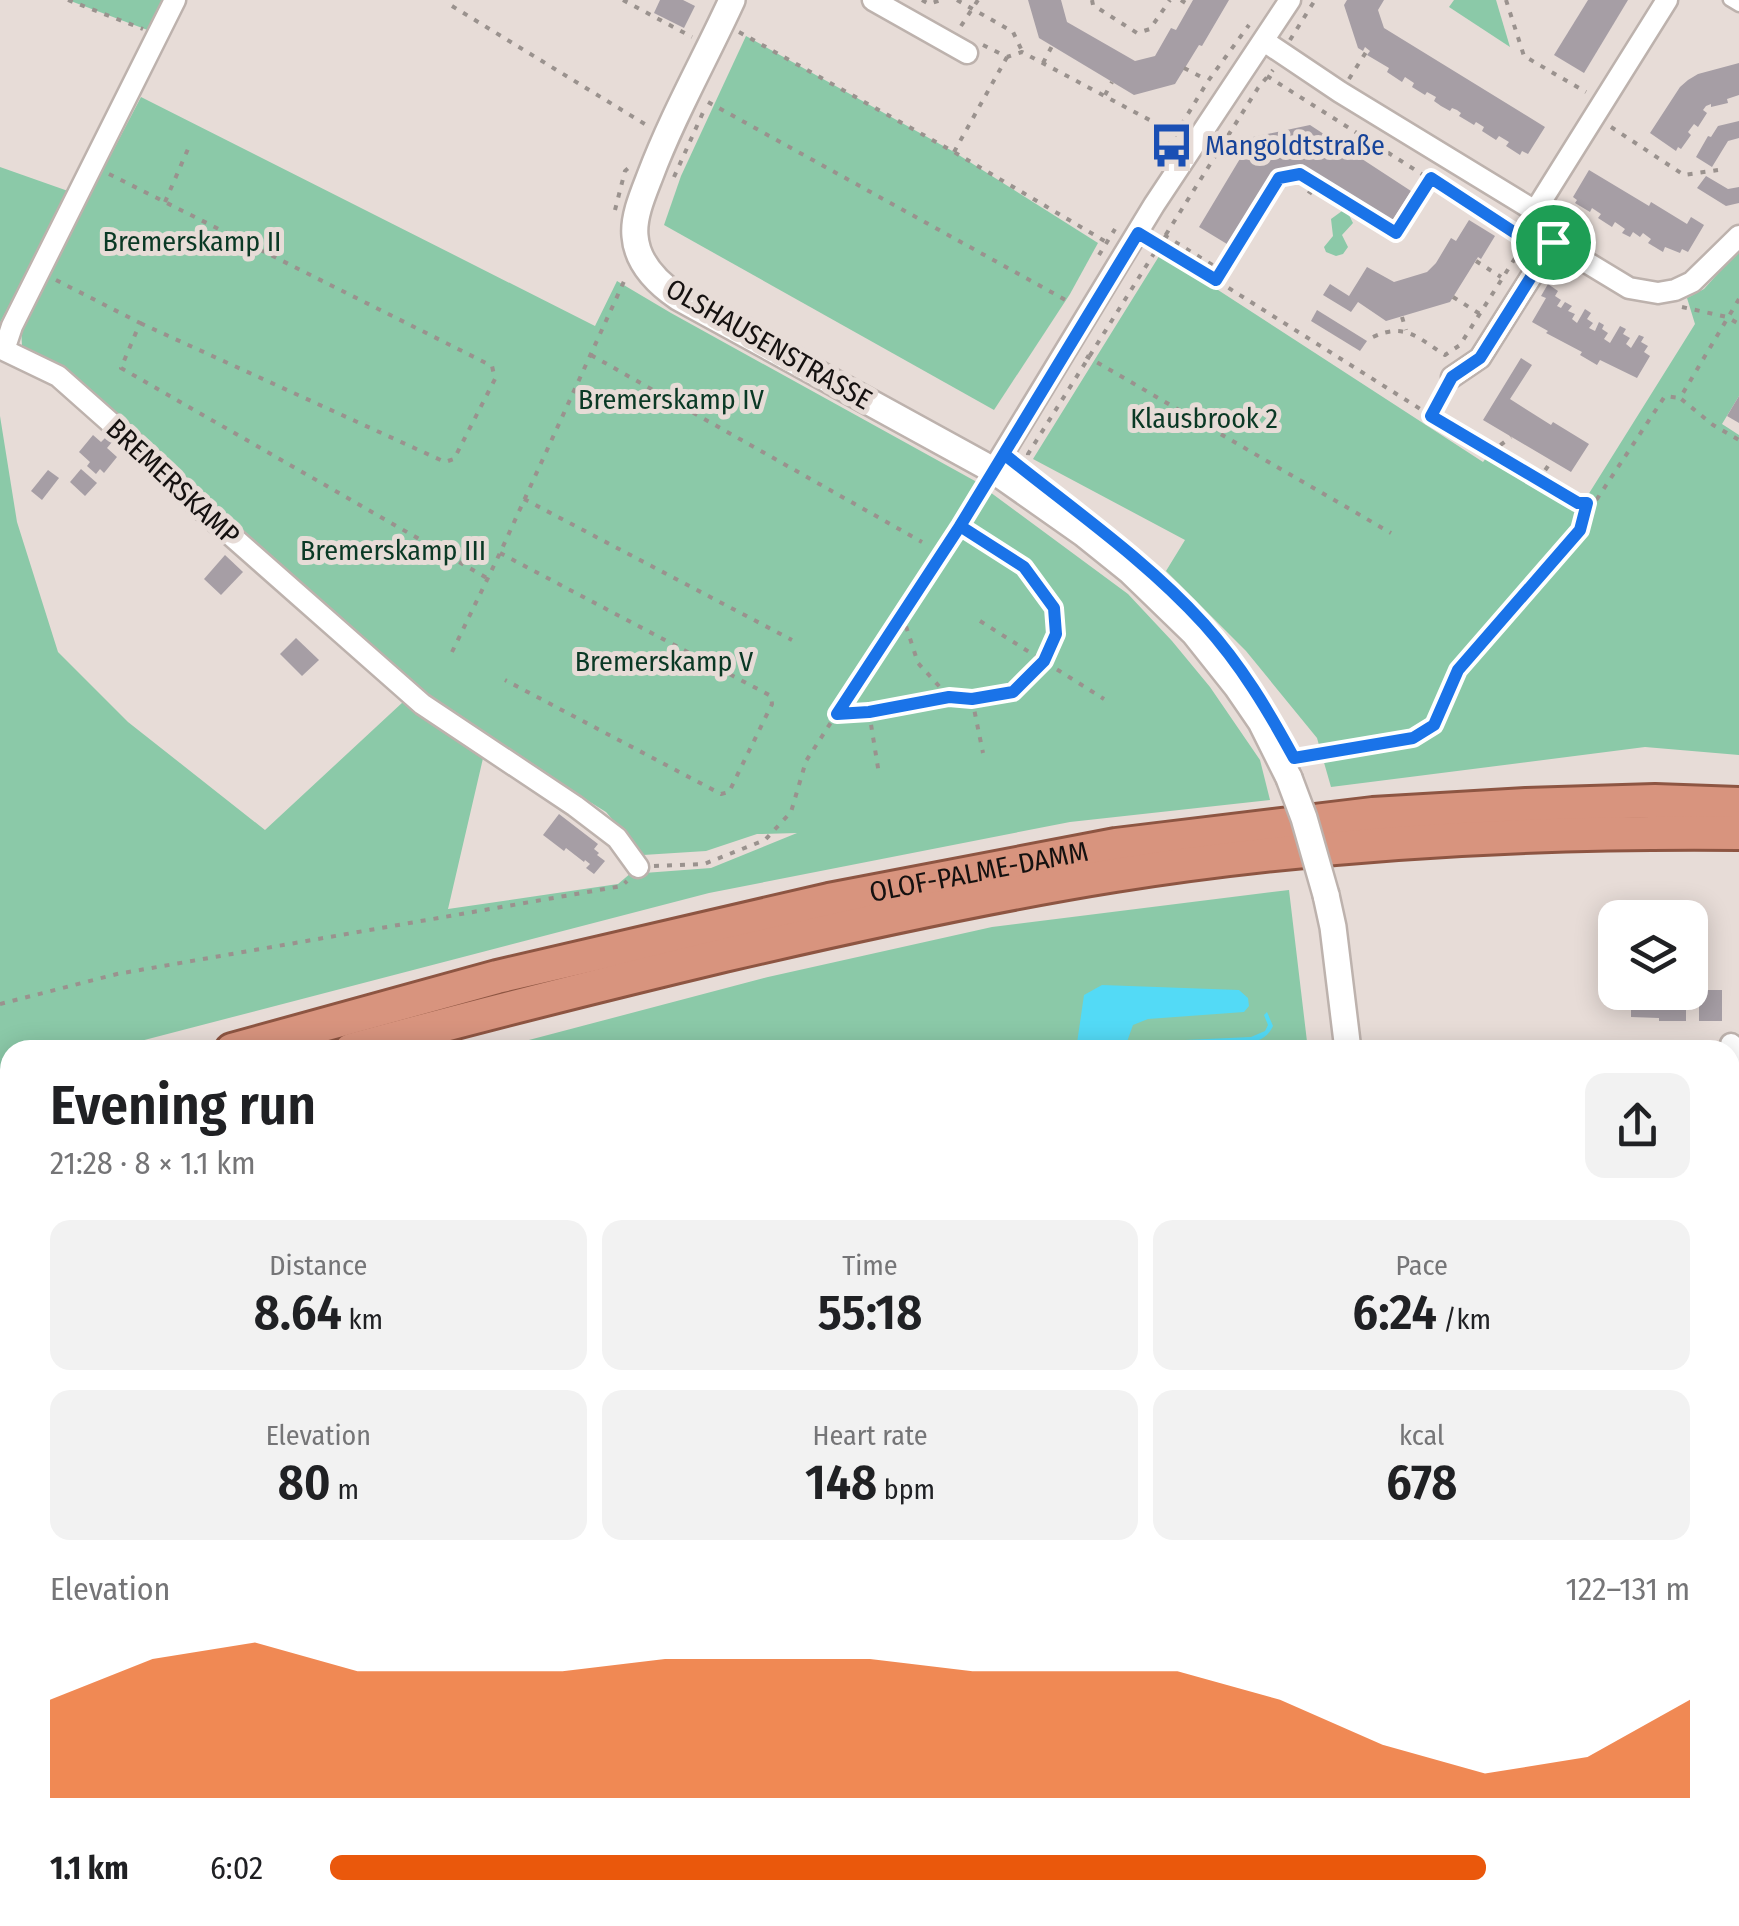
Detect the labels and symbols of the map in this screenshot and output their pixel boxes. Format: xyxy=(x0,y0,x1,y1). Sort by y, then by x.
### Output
bus stop icon: Mangoldtstraße xyxy=(1148,121,1196,169)
place label: Mangoldtstraße xyxy=(1205,129,1385,162)
pin xyxy=(1511,200,1596,285)
park label: Bremerskamp II xyxy=(103,225,281,258)
street label: OLSHAUSENSTRASSE xyxy=(660,272,878,416)
park label: Bremerskamp IV xyxy=(578,383,765,416)
park label: Klausbrook 2 xyxy=(1130,402,1278,435)
street label: BREMERSKAMP xyxy=(100,412,246,552)
park label: Bremerskamp III xyxy=(300,534,486,567)
park label: Bremerskamp V xyxy=(575,645,754,678)
street label: OLOF-PALME-DAMM xyxy=(867,834,1091,908)

